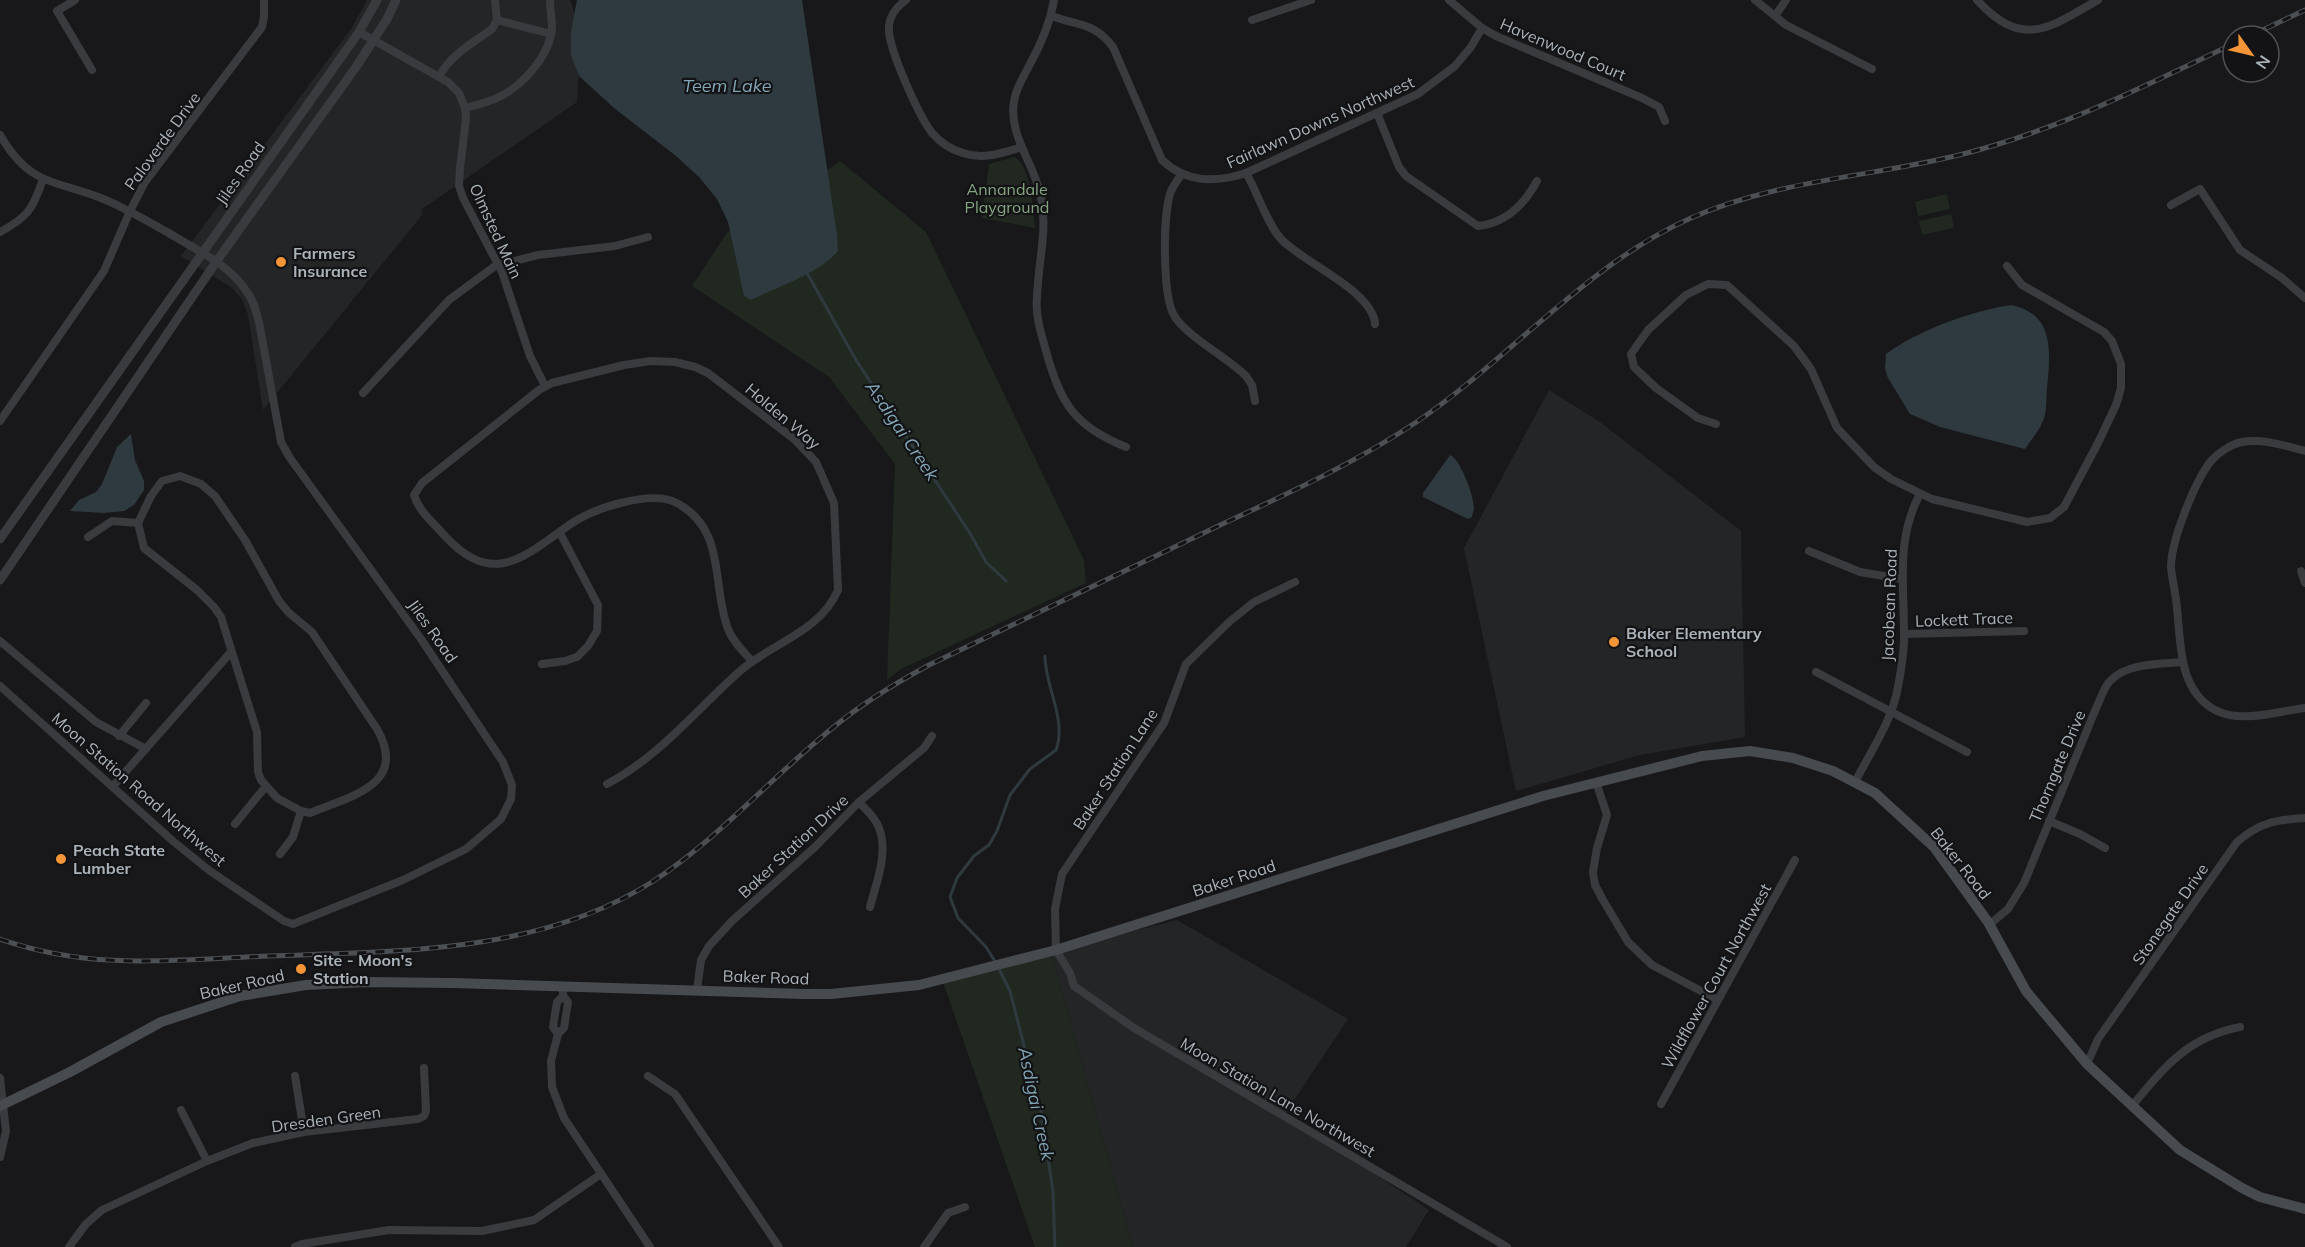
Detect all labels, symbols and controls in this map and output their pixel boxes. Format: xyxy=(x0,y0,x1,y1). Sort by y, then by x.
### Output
street label: Havenwood Court xyxy=(1497,14,1629,85)
north arrow xyxy=(2221,24,2281,84)
text: N xyxy=(2252,52,2275,73)
street label: Fairlawn Downs Northwest xyxy=(1223,71,1417,172)
water label: Teem Lake xyxy=(682,74,772,97)
street label: Paloverde Drive xyxy=(120,88,204,194)
street label: Jiles Road xyxy=(211,137,269,209)
park label: Annandale Playground xyxy=(965,179,1049,217)
street label: Olmsted Main xyxy=(465,180,527,282)
place label: Farmers Insurance xyxy=(293,243,367,281)
marker: Farmers Insurance xyxy=(274,255,288,269)
water label: Asdigai Creek xyxy=(860,376,945,486)
street label: Holden Way xyxy=(741,379,825,454)
street label: Jacobean Road xyxy=(1877,548,1901,662)
street label: Jiles Road xyxy=(404,595,462,667)
street label: Lockett Trace xyxy=(1915,607,2013,631)
place label: Baker Elementary School xyxy=(1626,623,1762,661)
marker: Baker Elementary School xyxy=(1607,635,1621,649)
street label: Baker Station Lane xyxy=(1068,704,1162,834)
street label: Thorngate Drive xyxy=(2024,707,2090,825)
street label: Moon Station Road Northwest xyxy=(48,708,231,870)
street label: Baker Station Drive xyxy=(734,790,852,902)
street label: Baker Road xyxy=(1927,823,1995,903)
place label: Peach State Lumber xyxy=(73,840,165,878)
marker: Peach State Lumber xyxy=(54,852,68,866)
street label: Baker Road xyxy=(1190,855,1278,901)
street label: Stonegate Drive xyxy=(2128,860,2212,968)
street label: Wildflower Court Northwest xyxy=(1657,880,1776,1072)
place label: Site - Moon's Station xyxy=(313,950,412,988)
marker: Site - Moon's Station xyxy=(294,962,308,976)
street label: Baker Road xyxy=(198,965,286,1003)
street label: Baker Road xyxy=(722,965,810,989)
street label: Moon Station Lane Northwest xyxy=(1177,1033,1379,1161)
water label: Asdigai Creek xyxy=(1013,1044,1060,1163)
street label: Dresden Green xyxy=(270,1101,382,1137)

